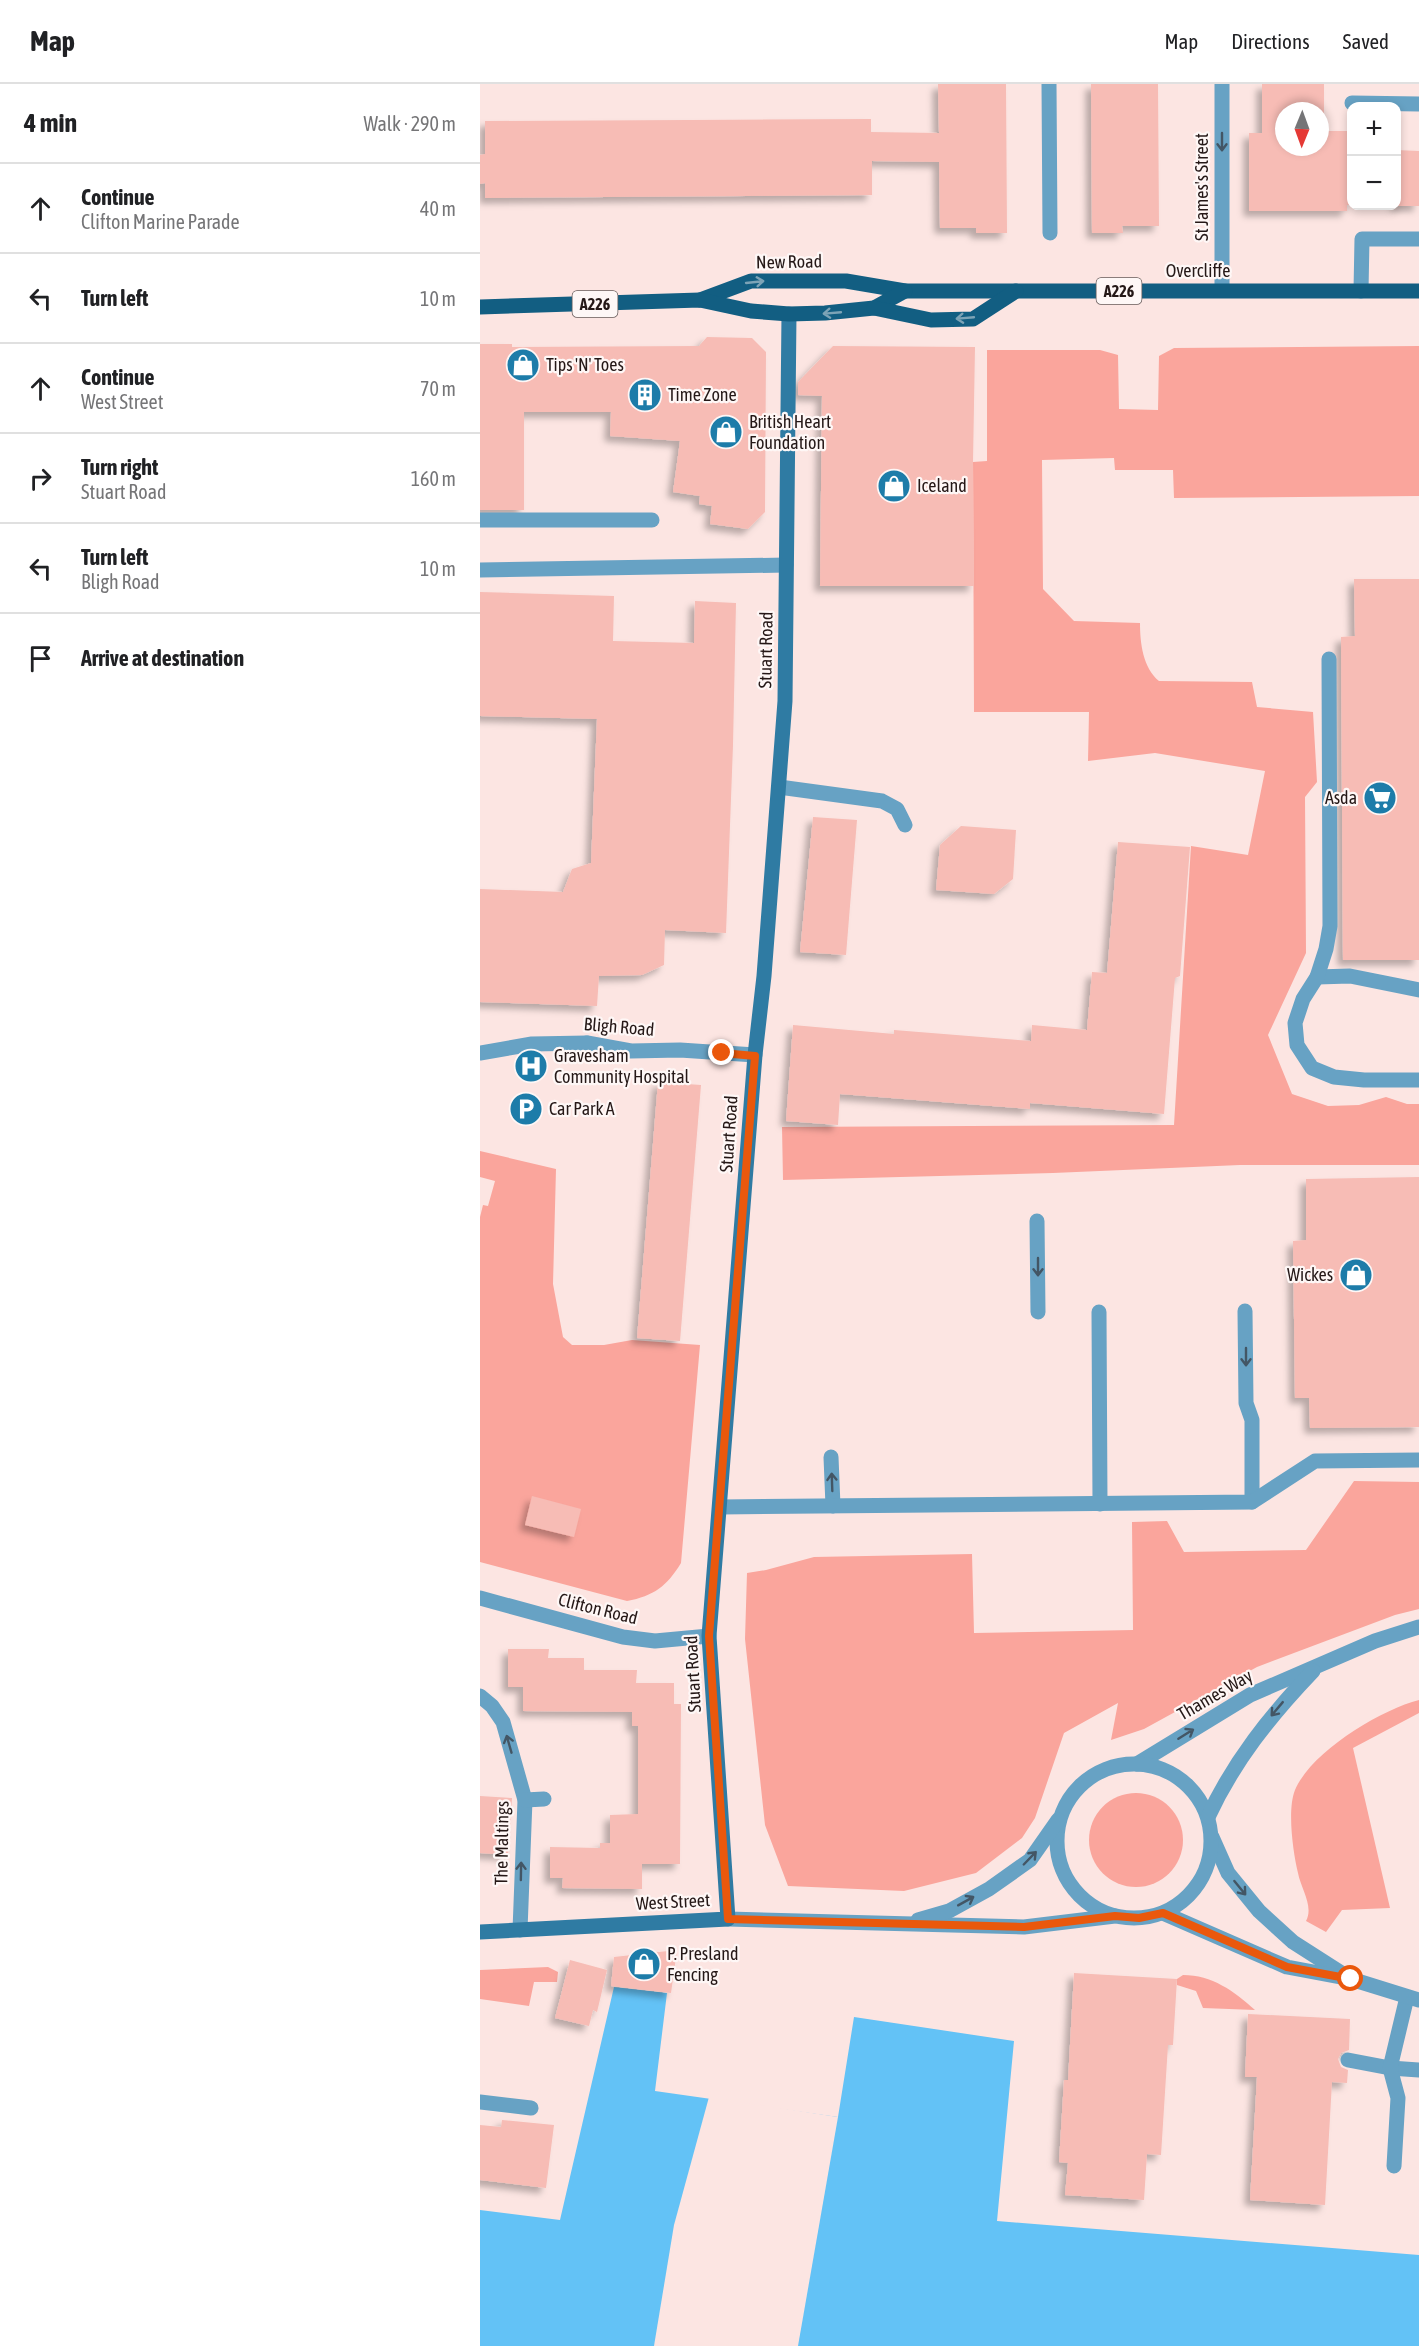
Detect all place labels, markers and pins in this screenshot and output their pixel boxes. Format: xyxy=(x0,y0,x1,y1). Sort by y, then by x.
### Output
shop icon: Tips 'N' Toes xyxy=(505,347,541,383)
place label: Tips 'N' Toes xyxy=(546,354,624,375)
building icon: Time Zone xyxy=(627,377,663,413)
place label: Time Zone xyxy=(668,384,737,405)
place label: British Heart Foundation xyxy=(749,411,831,453)
shop icon: British Heart Foundation xyxy=(708,414,744,450)
shop icon: Iceland xyxy=(876,468,912,504)
place label: Iceland xyxy=(917,475,967,496)
supermarket icon: Asda xyxy=(1362,780,1398,816)
place label: Asda xyxy=(1325,787,1357,808)
place label: Gravesham Community Hospital xyxy=(554,1045,690,1087)
hospital icon: Gravesham Community Hospital xyxy=(513,1048,549,1084)
parking icon: Car Park A xyxy=(508,1091,544,1127)
place label: Car Park A xyxy=(549,1098,615,1119)
shop icon: Wickes xyxy=(1338,1257,1374,1293)
place label: Wickes xyxy=(1287,1264,1333,1285)
place label: P. Presland Fencing xyxy=(667,1943,739,1985)
shop icon: P. Presland Fencing xyxy=(626,1946,662,1982)

